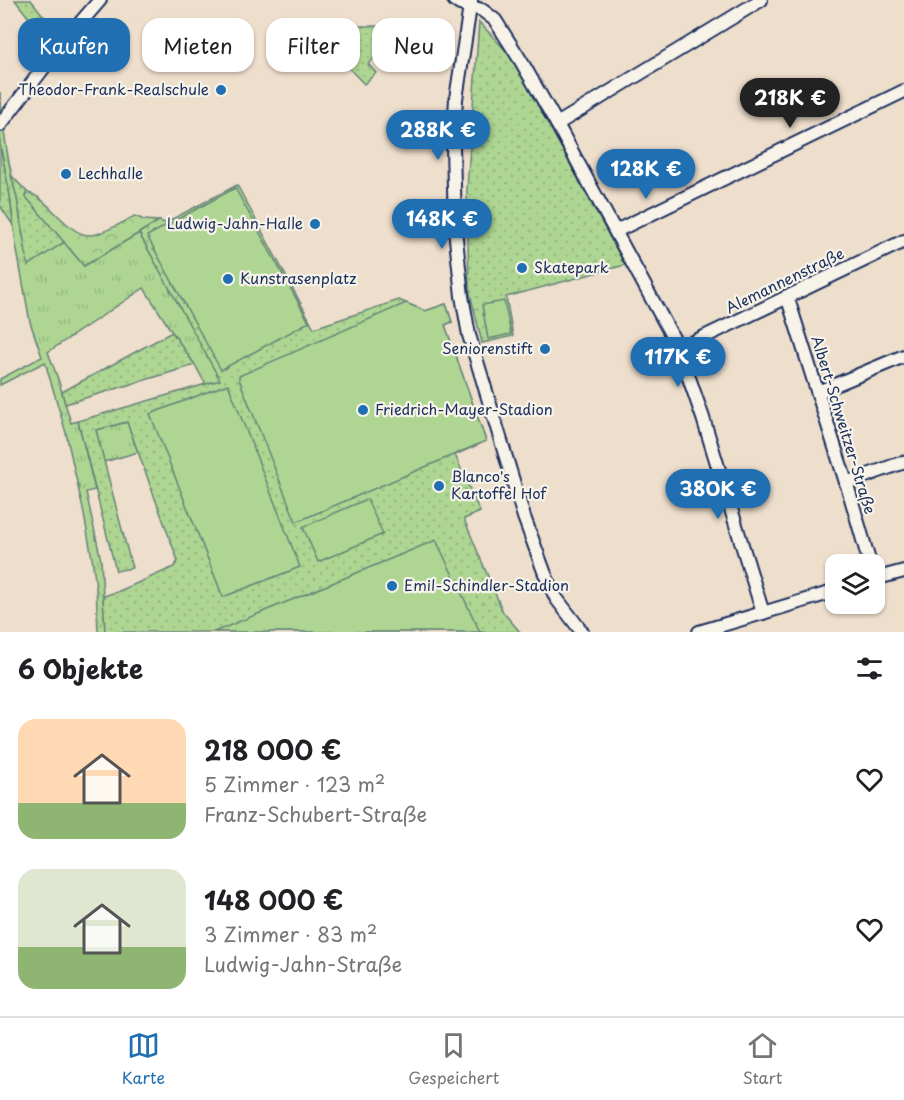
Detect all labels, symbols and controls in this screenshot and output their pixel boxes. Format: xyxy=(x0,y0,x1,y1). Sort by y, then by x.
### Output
chip: Kaufen xyxy=(18,18,130,72)
chip: Mieten xyxy=(142,18,254,72)
chip: Filter xyxy=(266,18,360,72)
chip: Neu xyxy=(372,18,455,72)
place label: Theodor-Frank-Realschule xyxy=(19,77,209,100)
pin: 218K € xyxy=(741,78,839,129)
text: 218K € xyxy=(754,82,826,112)
marker: Theodor-Frank-Realschule xyxy=(214,83,228,97)
pin: 288K € xyxy=(389,110,487,161)
text: 288K € xyxy=(400,114,476,144)
pin: 128K € xyxy=(597,149,695,200)
text: 128K € xyxy=(610,153,682,183)
place label: Lechhalle xyxy=(78,161,143,184)
marker: Lechhalle xyxy=(59,167,73,181)
pin: 148K € xyxy=(393,199,491,250)
text: 148K € xyxy=(406,203,478,233)
place label: Ludwig-Jahn-Halle xyxy=(167,211,303,234)
marker: Ludwig-Jahn-Halle xyxy=(308,217,322,231)
street label: Alemannenstraße xyxy=(721,241,848,318)
place label: Skatepark xyxy=(534,255,609,278)
marker: Skatepark xyxy=(515,261,529,275)
place label: Kunstrasenplatz xyxy=(240,266,356,289)
marker: Kunstrasenplatz xyxy=(221,272,235,286)
street label: Albert-Schweitzer-Straße xyxy=(806,332,883,517)
place label: Seniorenstift xyxy=(442,336,533,359)
pin: 117K € xyxy=(629,337,727,388)
text: 117K € xyxy=(645,341,711,371)
marker: Seniorenstift xyxy=(538,342,552,356)
place label: Friedrich-Mayer-Stadion xyxy=(375,397,553,420)
marker: Friedrich-Mayer-Stadion xyxy=(356,403,370,417)
place label: Blanco's Kartoffel Hof xyxy=(451,464,547,504)
pin: 380K € xyxy=(669,469,767,520)
text: 380K € xyxy=(680,473,756,503)
marker: Blanco's Kartoffel Hof xyxy=(432,479,446,493)
map controls xyxy=(825,554,885,614)
button: layers xyxy=(825,554,885,614)
place label: Emil-Schindler-Stadion xyxy=(404,573,569,596)
marker: Emil-Schindler-Stadion xyxy=(385,579,399,593)
text: 6 Objekte xyxy=(18,649,143,688)
icon: filters xyxy=(853,652,886,685)
text: 218 000 € xyxy=(204,730,341,769)
icon: home xyxy=(66,743,138,815)
icon: heart xyxy=(853,763,886,796)
text: 5 Zimmer · 123 m² xyxy=(204,769,385,799)
text: Franz-Schubert-Straße xyxy=(204,799,427,829)
text: 148 000 € xyxy=(204,880,343,919)
icon: home xyxy=(66,893,138,965)
icon: heart xyxy=(853,913,886,946)
text: 3 Zimmer · 83 m² xyxy=(204,919,377,949)
text: Ludwig-Jahn-Straße xyxy=(204,949,402,979)
tab: Karte xyxy=(122,1029,165,1089)
tab: Gespeichert xyxy=(408,1029,499,1089)
tab: Start xyxy=(742,1029,782,1089)

